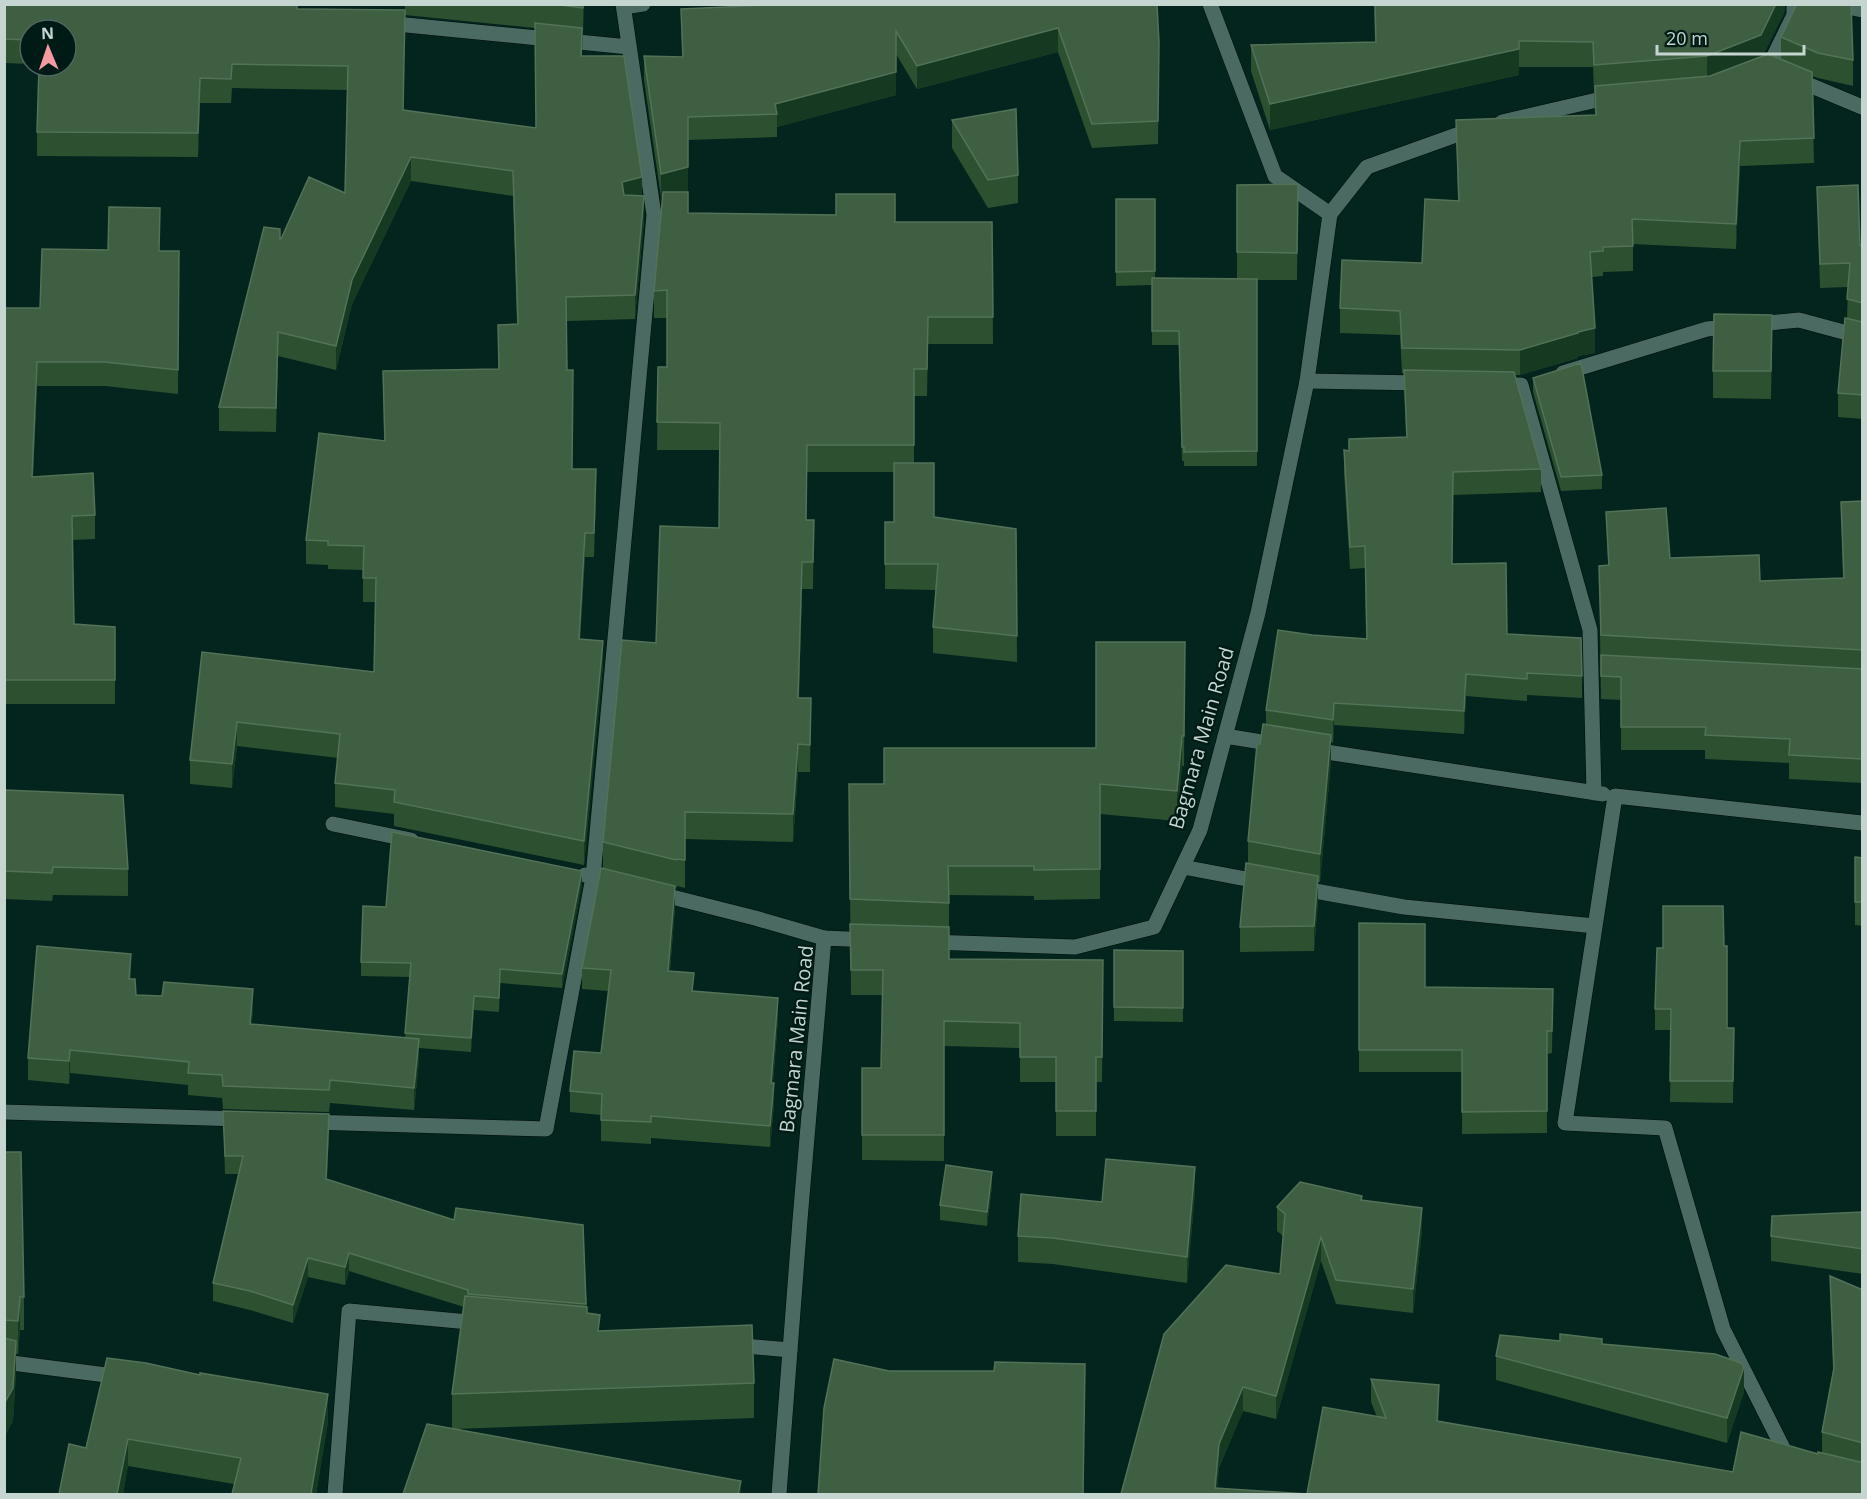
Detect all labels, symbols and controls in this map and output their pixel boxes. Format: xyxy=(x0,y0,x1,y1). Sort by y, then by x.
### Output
north arrow xyxy=(18,18,78,78)
scale bar xyxy=(1657,18,1804,56)
text: N xyxy=(41,22,54,44)
text: 20 m xyxy=(1666,26,1708,50)
street label: Bagmara Main Road xyxy=(1162,644,1240,832)
street label: Bagmara Main Road xyxy=(773,944,819,1134)

